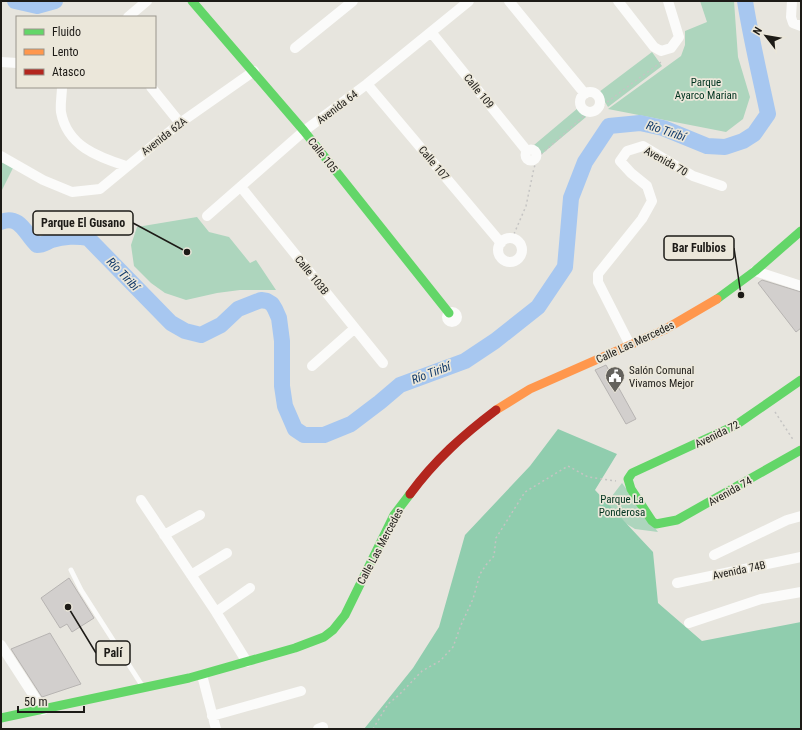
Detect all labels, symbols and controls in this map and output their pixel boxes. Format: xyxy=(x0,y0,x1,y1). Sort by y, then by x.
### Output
legend xyxy=(16,16,156,88)
north arrow xyxy=(746,16,786,56)
text: Fluido xyxy=(52,25,81,39)
text: N xyxy=(751,25,765,37)
text: Lento xyxy=(52,45,79,59)
text: Atasco xyxy=(52,65,85,79)
street label: Calle 109 xyxy=(461,71,496,111)
park label: Parque Ayarco Marian xyxy=(675,76,737,102)
street label: Avenida 64 xyxy=(314,87,361,127)
street label: Avenida 62A xyxy=(139,114,190,158)
water label: Río Tiribí xyxy=(644,118,690,145)
street label: Calle 105 xyxy=(305,135,340,175)
street label: Calle 107 xyxy=(416,144,452,183)
street label: Avenida 70 xyxy=(642,144,690,179)
callout: Parque El Gusano xyxy=(33,211,133,235)
text: Parque El Gusano xyxy=(41,216,125,230)
callout: Bar Fulbios xyxy=(664,236,734,260)
text: Bar Fulbios xyxy=(672,241,727,255)
street label: Calle 103B xyxy=(292,253,331,297)
water label: Río Tiribí xyxy=(104,255,144,295)
street label: Calle Las Mercedes xyxy=(594,319,676,366)
water label: Río Tiribí xyxy=(409,358,455,387)
place label: Salón Comunal Vivamos Mejor xyxy=(629,364,694,390)
public building icon: Salón Comunal Vivamos Mejor xyxy=(604,365,626,393)
street label: Avenida 72 xyxy=(693,418,742,451)
street label: Avenida 74 xyxy=(706,474,755,509)
park label: Parque La Ponderosa xyxy=(599,493,645,519)
street label: Calle Las Mercedes xyxy=(355,506,406,587)
street label: Avenida 74B xyxy=(711,559,767,582)
callout: Palí xyxy=(96,641,130,665)
text: Palí xyxy=(104,646,123,660)
scale bar xyxy=(18,688,84,714)
text: 50 m xyxy=(24,695,48,709)

